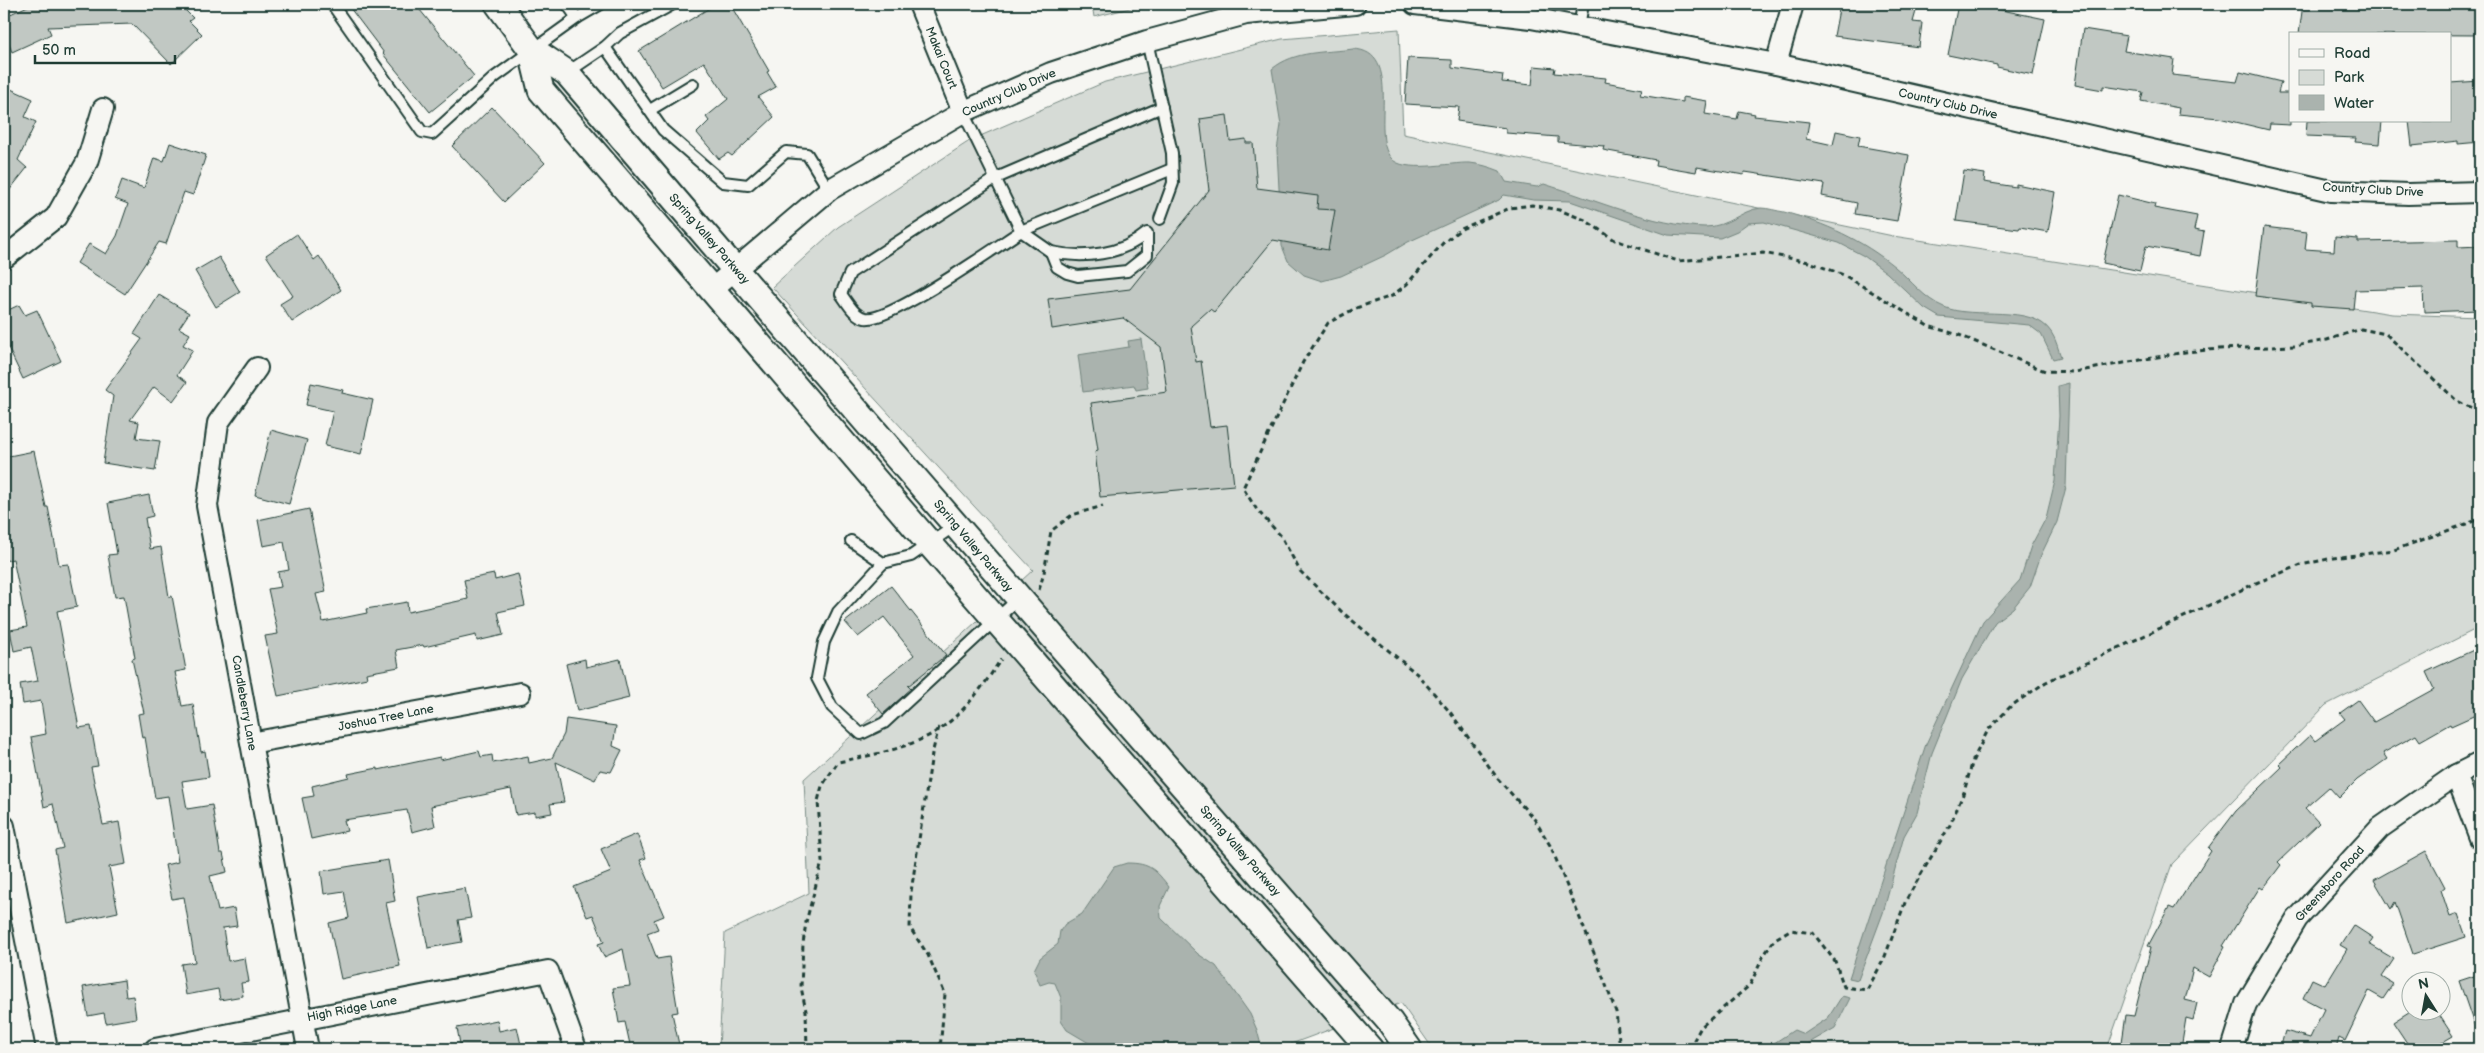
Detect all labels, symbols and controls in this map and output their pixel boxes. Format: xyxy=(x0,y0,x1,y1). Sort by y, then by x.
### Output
street label: Makai Court xyxy=(922,25,960,92)
scale bar xyxy=(35,32,175,64)
legend xyxy=(2289,32,2452,122)
text: 50 m xyxy=(42,41,76,60)
text: Road xyxy=(2334,44,2370,63)
street label: Country Club Drive xyxy=(960,66,1058,120)
text: Park xyxy=(2334,68,2365,87)
street label: Country Club Drive xyxy=(1897,85,1999,123)
text: Water xyxy=(2334,94,2374,113)
street label: Country Club Drive xyxy=(2322,180,2424,200)
street label: Spring Valley Parkway xyxy=(665,190,753,288)
street label: Spring Valley Parkway xyxy=(930,497,1016,596)
street label: Candleberry Lane xyxy=(228,654,260,752)
street label: Joshua Tree Lane xyxy=(337,701,435,735)
street label: Spring Valley Parkway xyxy=(1196,802,1284,900)
street label: Greensboro Road xyxy=(2292,843,2368,925)
north arrow xyxy=(2402,970,2452,1020)
text: N xyxy=(2417,974,2430,993)
street label: High Ridge Lane xyxy=(306,993,398,1025)

